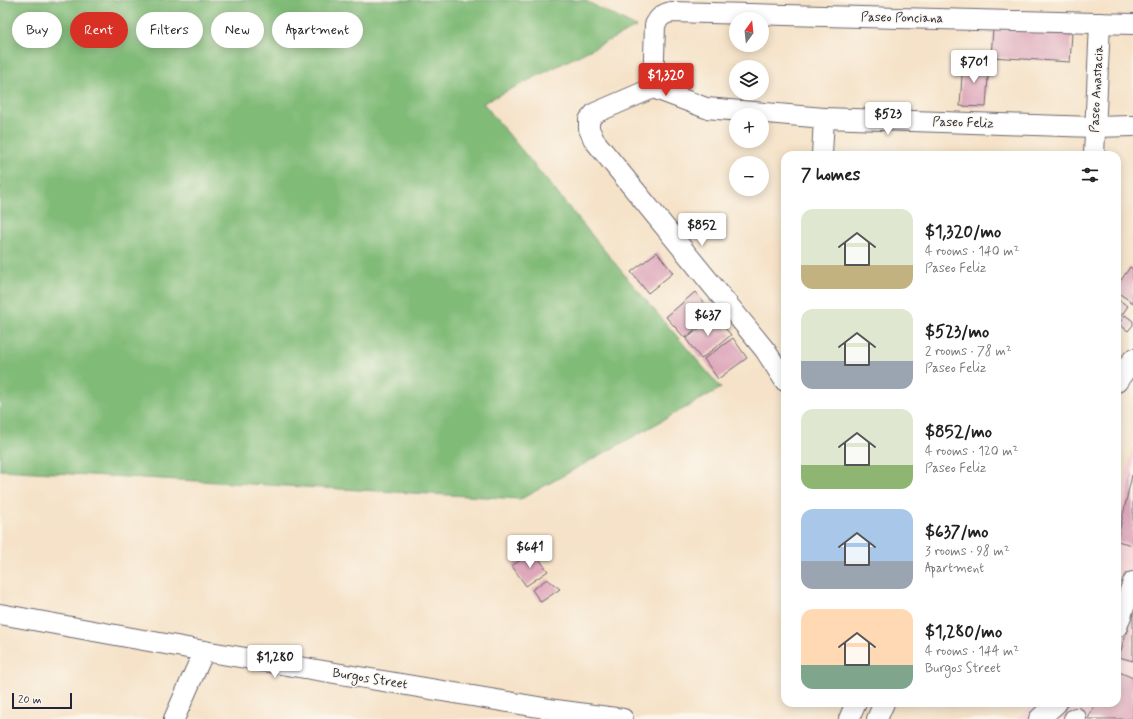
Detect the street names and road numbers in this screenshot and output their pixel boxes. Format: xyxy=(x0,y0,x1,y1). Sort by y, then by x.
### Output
street label: Paseo Ponciana xyxy=(861,9,944,27)
street label: Paseo Anastacia xyxy=(1086,45,1108,133)
street label: Paseo Feliz xyxy=(932,113,995,133)
street label: Burgos Street xyxy=(331,665,409,694)

